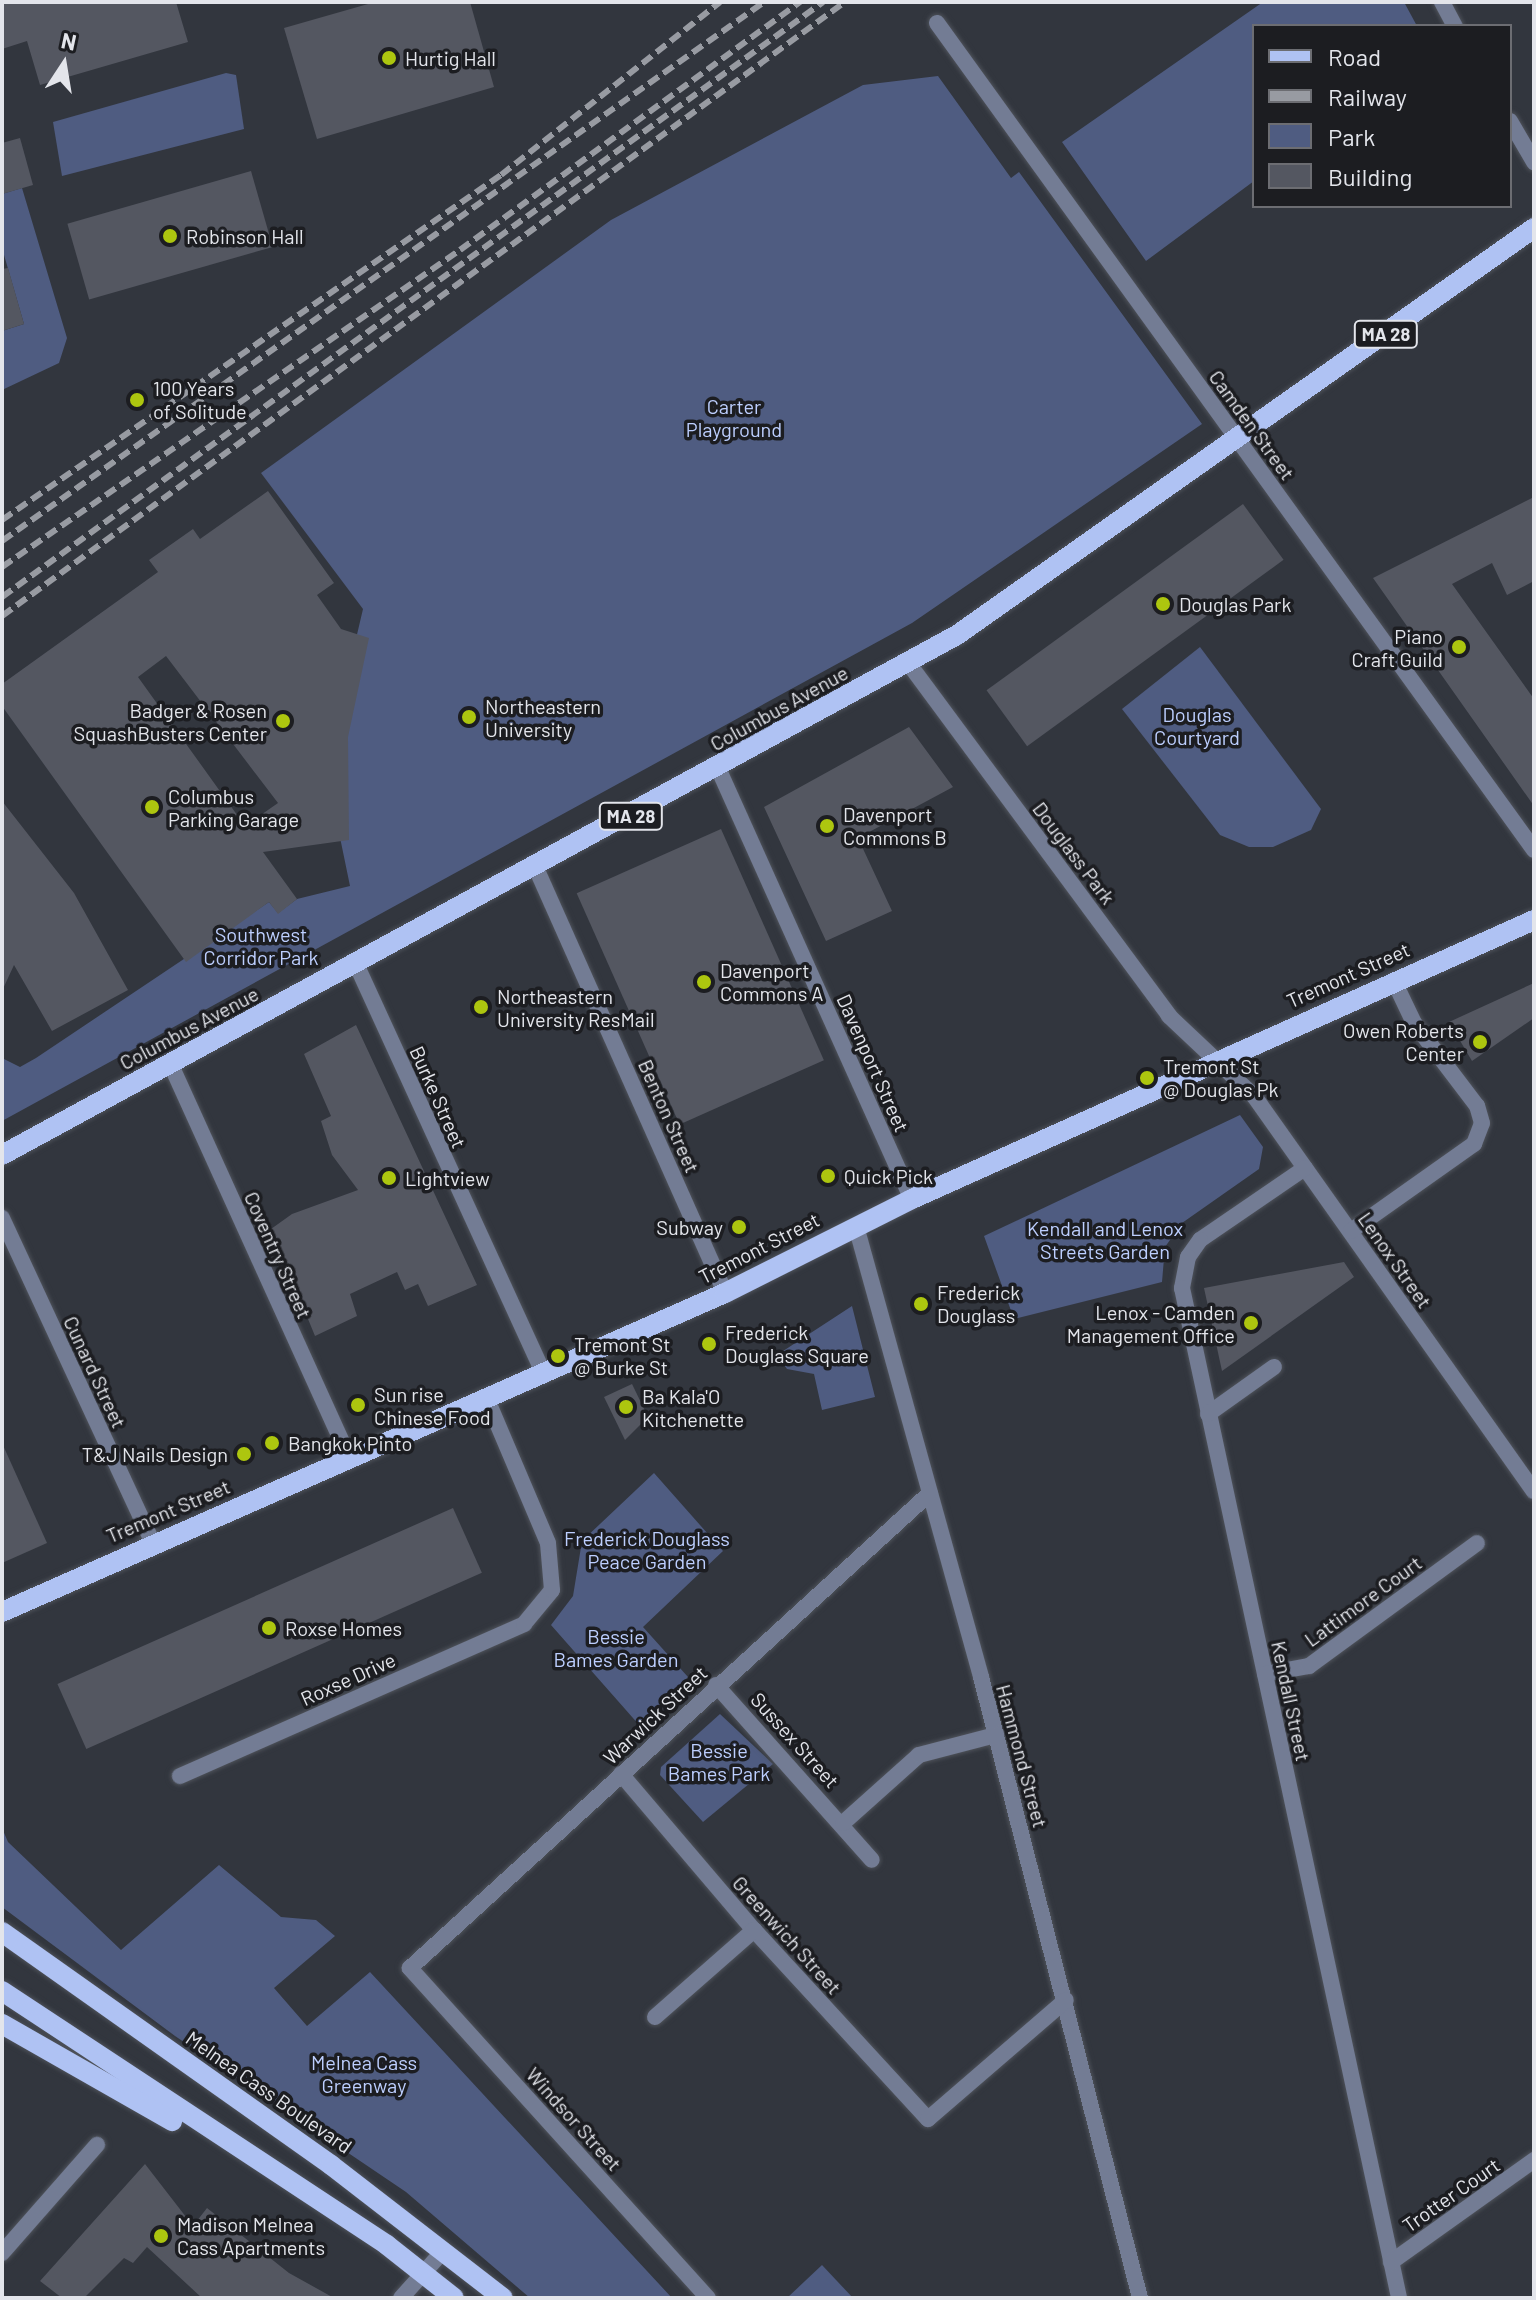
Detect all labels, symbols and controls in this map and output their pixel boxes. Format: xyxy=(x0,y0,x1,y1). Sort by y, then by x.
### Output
north arrow xyxy=(24,24,104,104)
legend xyxy=(1252,24,1512,208)
text: N xyxy=(59,26,79,55)
text: Road xyxy=(1328,42,1381,71)
place label: Hurtig Hall xyxy=(405,46,496,70)
marker: Hurtig Hall xyxy=(380,49,398,67)
text: Railway xyxy=(1328,82,1407,111)
text: Park xyxy=(1328,122,1375,151)
text: Building xyxy=(1328,162,1412,191)
place label: Robinson Hall xyxy=(186,224,304,248)
marker: Robinson Hall xyxy=(161,227,179,245)
road number: MA 28 xyxy=(1352,320,1420,348)
street label: Camden Street xyxy=(1204,366,1300,484)
place label: 100 Years of Solitude xyxy=(153,376,247,423)
marker: 100 Years of Solitude xyxy=(128,391,146,409)
park label: Carter Playground xyxy=(686,394,782,441)
place label: Douglas Park xyxy=(1179,592,1291,616)
marker: Douglas Park xyxy=(1154,595,1172,613)
place label: Piano Craft Guild xyxy=(1351,624,1443,671)
marker: Piano Craft Guild xyxy=(1450,638,1468,656)
street label: Columbus Avenue xyxy=(706,660,852,756)
place label: Northeastern University xyxy=(485,694,601,741)
place label: Badger & Rosen SquashBusters Center xyxy=(73,698,267,745)
park label: Douglas Courtyard xyxy=(1154,702,1240,749)
marker: Northeastern University xyxy=(460,708,478,726)
marker: Badger & Rosen SquashBusters Center xyxy=(274,712,292,730)
place label: Columbus Parking Garage xyxy=(168,784,299,831)
street label: Douglass Park xyxy=(1028,797,1120,909)
marker: Columbus Parking Garage xyxy=(143,798,161,816)
road number: MA 28 xyxy=(597,802,665,830)
place label: Davenport Commons B xyxy=(843,802,947,849)
marker: Davenport Commons B xyxy=(818,817,836,835)
park label: Southwest Corridor Park xyxy=(203,922,319,969)
street label: Tremont Street xyxy=(1283,937,1413,1013)
place label: Davenport Commons A xyxy=(720,958,823,1005)
marker: Davenport Commons A xyxy=(695,973,713,991)
street label: Columbus Avenue xyxy=(116,981,262,1075)
place label: Northeastern University ResMail xyxy=(497,984,655,1031)
street label: Davenport Street xyxy=(832,990,914,1136)
marker: Northeastern University ResMail xyxy=(472,998,490,1016)
place label: Owen Roberts Center xyxy=(1343,1018,1464,1065)
marker: Owen Roberts Center xyxy=(1471,1033,1489,1051)
street label: Burke Street xyxy=(405,1042,471,1152)
place label: Tremont St @ Douglas Pk xyxy=(1163,1054,1279,1101)
street label: Benton Street xyxy=(633,1056,705,1176)
marker: Tremont St @ Douglas Pk xyxy=(1138,1069,1156,1087)
place label: Quick Pick xyxy=(844,1164,933,1188)
place label: Lightview xyxy=(405,1166,490,1190)
marker: Quick Pick xyxy=(819,1167,837,1185)
marker: Lightview xyxy=(380,1169,398,1187)
street label: Coventry Street xyxy=(239,1188,317,1322)
street label: Tremont Street xyxy=(695,1207,823,1289)
street label: Lenox Street xyxy=(1353,1207,1437,1313)
place label: Subway xyxy=(656,1215,723,1239)
park label: Kendall and Lenox Streets Garden xyxy=(1027,1216,1183,1263)
marker: Subway xyxy=(730,1218,748,1236)
place label: Frederick Douglass xyxy=(937,1280,1020,1327)
marker: Frederick Douglass xyxy=(912,1295,930,1313)
place label: Lenox - Camden Management Office xyxy=(1067,1300,1235,1347)
street label: Cunard Street xyxy=(59,1312,131,1432)
marker: Lenox - Camden Management Office xyxy=(1242,1314,1260,1332)
place label: Frederick Douglass Square xyxy=(725,1320,869,1367)
place label: Tremont St @ Burke St xyxy=(574,1332,670,1379)
marker: Frederick Douglass Square xyxy=(700,1335,718,1353)
marker: Tremont St @ Burke St xyxy=(549,1347,567,1365)
place label: Sun rise Chinese Food xyxy=(374,1382,491,1429)
place label: Ba Kala'O Kitchenette xyxy=(642,1384,744,1431)
marker: Sun rise Chinese Food xyxy=(349,1396,367,1414)
marker: Ba Kala'O Kitchenette xyxy=(617,1398,635,1416)
place label: Bangkok Pinto xyxy=(288,1431,412,1455)
marker: Bangkok Pinto xyxy=(263,1434,281,1452)
place label: T&J Nails Design xyxy=(82,1442,228,1466)
marker: T&J Nails Design xyxy=(235,1445,253,1463)
street label: Tremont Street xyxy=(103,1474,233,1548)
park label: Frederick Douglass Peace Garden xyxy=(564,1527,730,1574)
street label: Lattimore Court xyxy=(1300,1550,1426,1652)
place label: Roxse Homes xyxy=(285,1616,402,1640)
marker: Roxse Homes xyxy=(260,1619,278,1637)
park label: Bessie Bames Garden xyxy=(553,1624,679,1671)
street label: Kendall Street xyxy=(1267,1639,1315,1763)
street label: Roxse Drive xyxy=(297,1647,399,1711)
street label: Warwick Street xyxy=(598,1661,712,1769)
street label: Hammond Street xyxy=(991,1682,1053,1830)
street label: Sussex Street xyxy=(746,1687,844,1793)
park label: Bessie Bames Park xyxy=(668,1738,770,1785)
street label: Greenwich Street xyxy=(728,1871,846,1999)
street label: Melnea Cass Boulevard xyxy=(181,2026,357,2158)
park label: Melnea Cass Greenway xyxy=(311,2051,417,2098)
street label: Windsor Street xyxy=(521,2062,627,2176)
street label: Trotter Court xyxy=(1398,2153,1504,2237)
place label: Madison Melnea Cass Apartments xyxy=(177,2212,325,2259)
marker: Madison Melnea Cass Apartments xyxy=(152,2227,170,2245)

